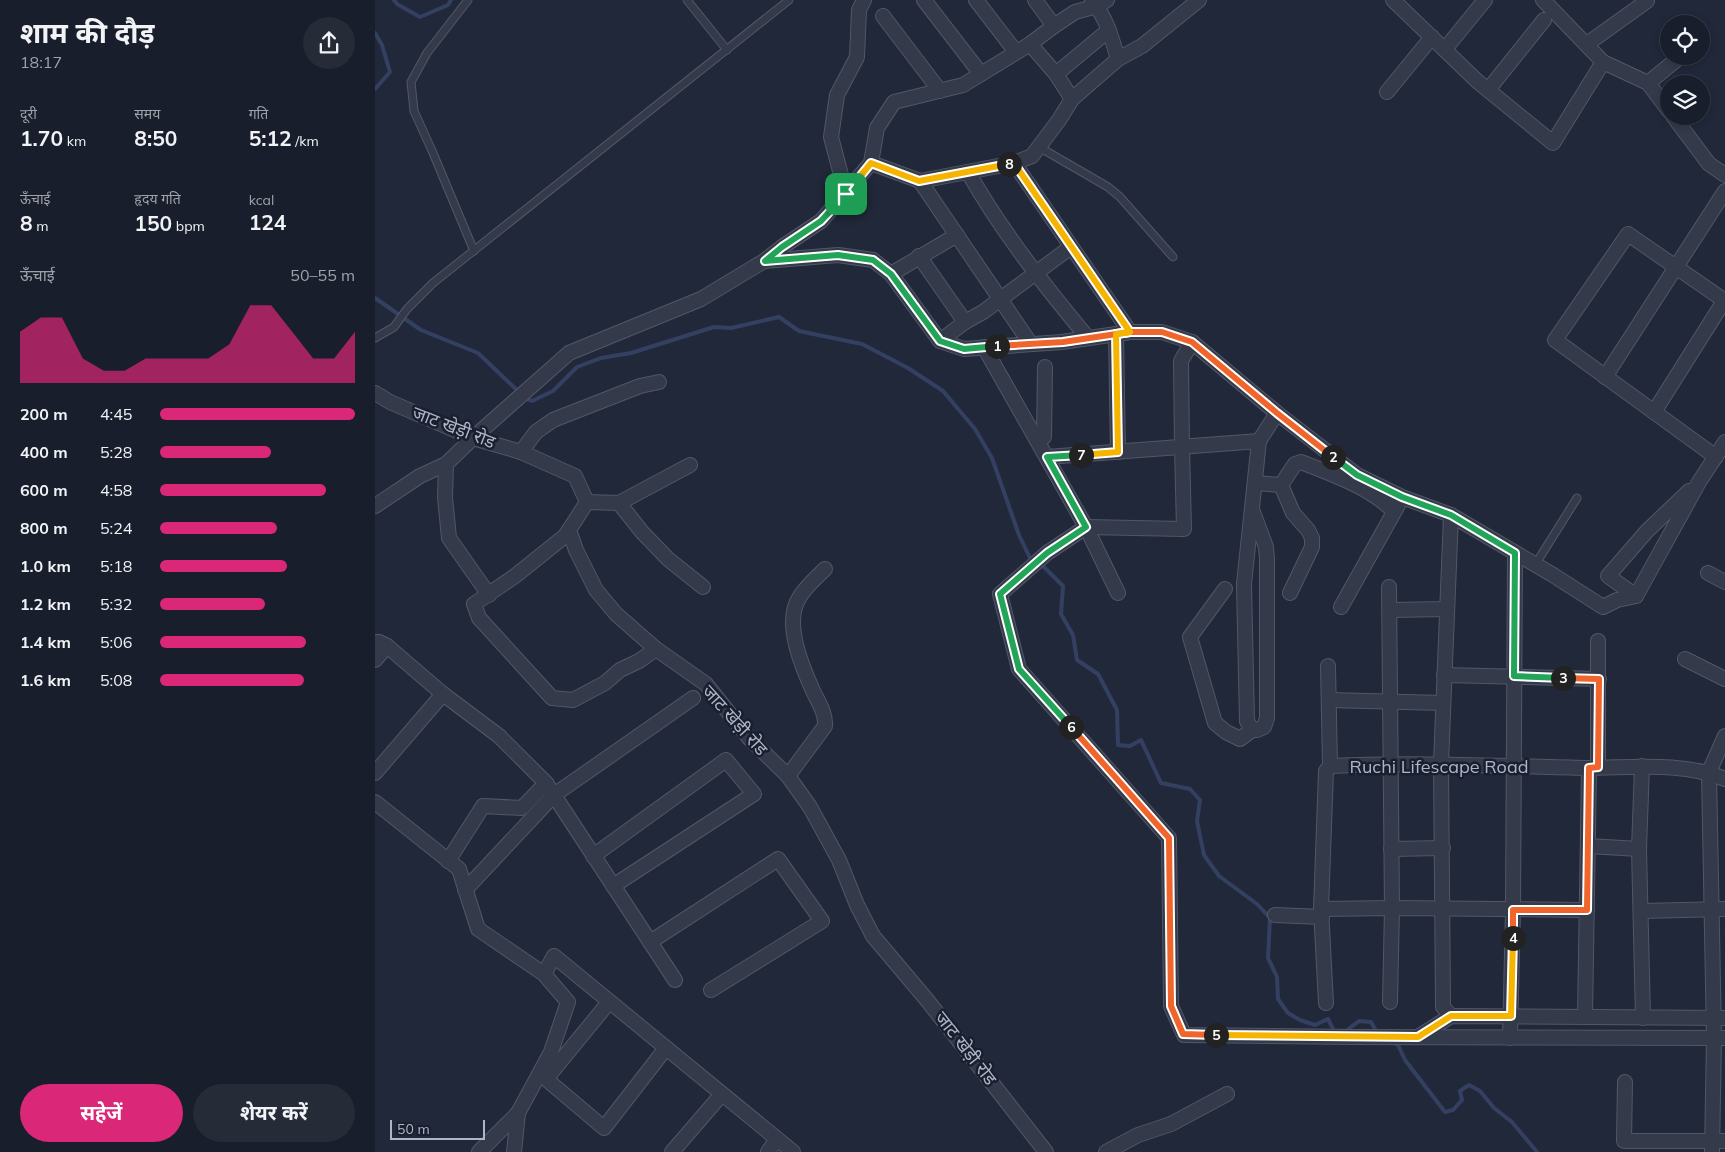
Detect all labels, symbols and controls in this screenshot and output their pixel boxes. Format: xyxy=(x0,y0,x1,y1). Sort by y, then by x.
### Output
text: शाम की दौड़ xyxy=(20,15,155,50)
map controls xyxy=(1660,15,1710,125)
button: locate xyxy=(1660,15,1710,65)
button: share xyxy=(303,17,355,69)
text: 18:17 xyxy=(20,52,62,72)
button: layers xyxy=(1660,75,1710,125)
text: दूरी xyxy=(20,105,37,123)
text: समय xyxy=(134,105,160,123)
text: गति xyxy=(249,105,268,123)
text: 1.70 xyxy=(20,125,63,151)
text: 8:50 xyxy=(134,125,177,151)
text: 5:12 xyxy=(249,125,292,151)
text: km xyxy=(63,132,86,150)
text: /km xyxy=(292,132,319,150)
pin: 8 xyxy=(997,152,1021,176)
text: 8 xyxy=(1005,155,1014,173)
pin xyxy=(825,173,867,215)
icon: arrive xyxy=(832,180,860,208)
text: ऊँचाई xyxy=(20,190,50,208)
text: हृदय गति xyxy=(134,190,181,208)
text: kcal xyxy=(249,191,274,209)
text: 124 xyxy=(249,209,286,235)
text: 8 xyxy=(20,210,33,236)
text: 150 xyxy=(134,210,172,236)
text: m xyxy=(33,217,49,235)
text: bpm xyxy=(172,217,205,235)
text: ऊँचाई xyxy=(20,265,55,285)
text: 50–55 m xyxy=(290,265,355,285)
pin: 1 xyxy=(985,334,1009,358)
text: 1 xyxy=(993,337,1002,355)
street label: जाट खेड़ी रोड xyxy=(409,401,499,453)
text: 200 m xyxy=(20,404,68,424)
text: 4:45 xyxy=(100,404,132,424)
text: 400 m xyxy=(20,442,68,462)
text: 5:28 xyxy=(100,442,132,462)
pin: 7 xyxy=(1069,442,1093,468)
pin: 2 xyxy=(1321,444,1345,470)
text: 7 xyxy=(1077,446,1086,464)
text: 2 xyxy=(1329,448,1338,466)
text: 600 m xyxy=(20,480,68,500)
text: 4:58 xyxy=(100,480,132,500)
text: 800 m xyxy=(20,518,68,538)
text: 5:24 xyxy=(100,518,132,538)
text: 1.0 km xyxy=(20,556,71,576)
text: 5:18 xyxy=(100,556,132,576)
text: 1.2 km xyxy=(20,594,71,614)
text: 5:32 xyxy=(100,594,132,614)
text: 1.4 km xyxy=(20,632,71,652)
text: 5:06 xyxy=(100,632,132,652)
pin: 3 xyxy=(1551,666,1575,690)
text: 3 xyxy=(1559,669,1568,687)
text: 1.6 km xyxy=(20,670,71,690)
text: 5:08 xyxy=(100,670,132,690)
street label: जाट खेड़ी रोड xyxy=(697,680,773,760)
pin: 6 xyxy=(1059,714,1083,740)
text: 6 xyxy=(1067,718,1076,736)
street label: Ruchi Lifescape Road xyxy=(1350,755,1528,778)
pin: 4 xyxy=(1501,926,1525,950)
text: 4 xyxy=(1509,929,1518,947)
street label: जाट खेड़ी रोड xyxy=(930,1007,1002,1090)
pin: 5 xyxy=(1203,1022,1229,1048)
text: 5 xyxy=(1212,1026,1221,1044)
button: सहेजें xyxy=(20,1084,183,1142)
button: शेयर करें xyxy=(193,1084,355,1142)
scale bar xyxy=(390,1117,485,1140)
text: 50 m xyxy=(397,1120,430,1138)

